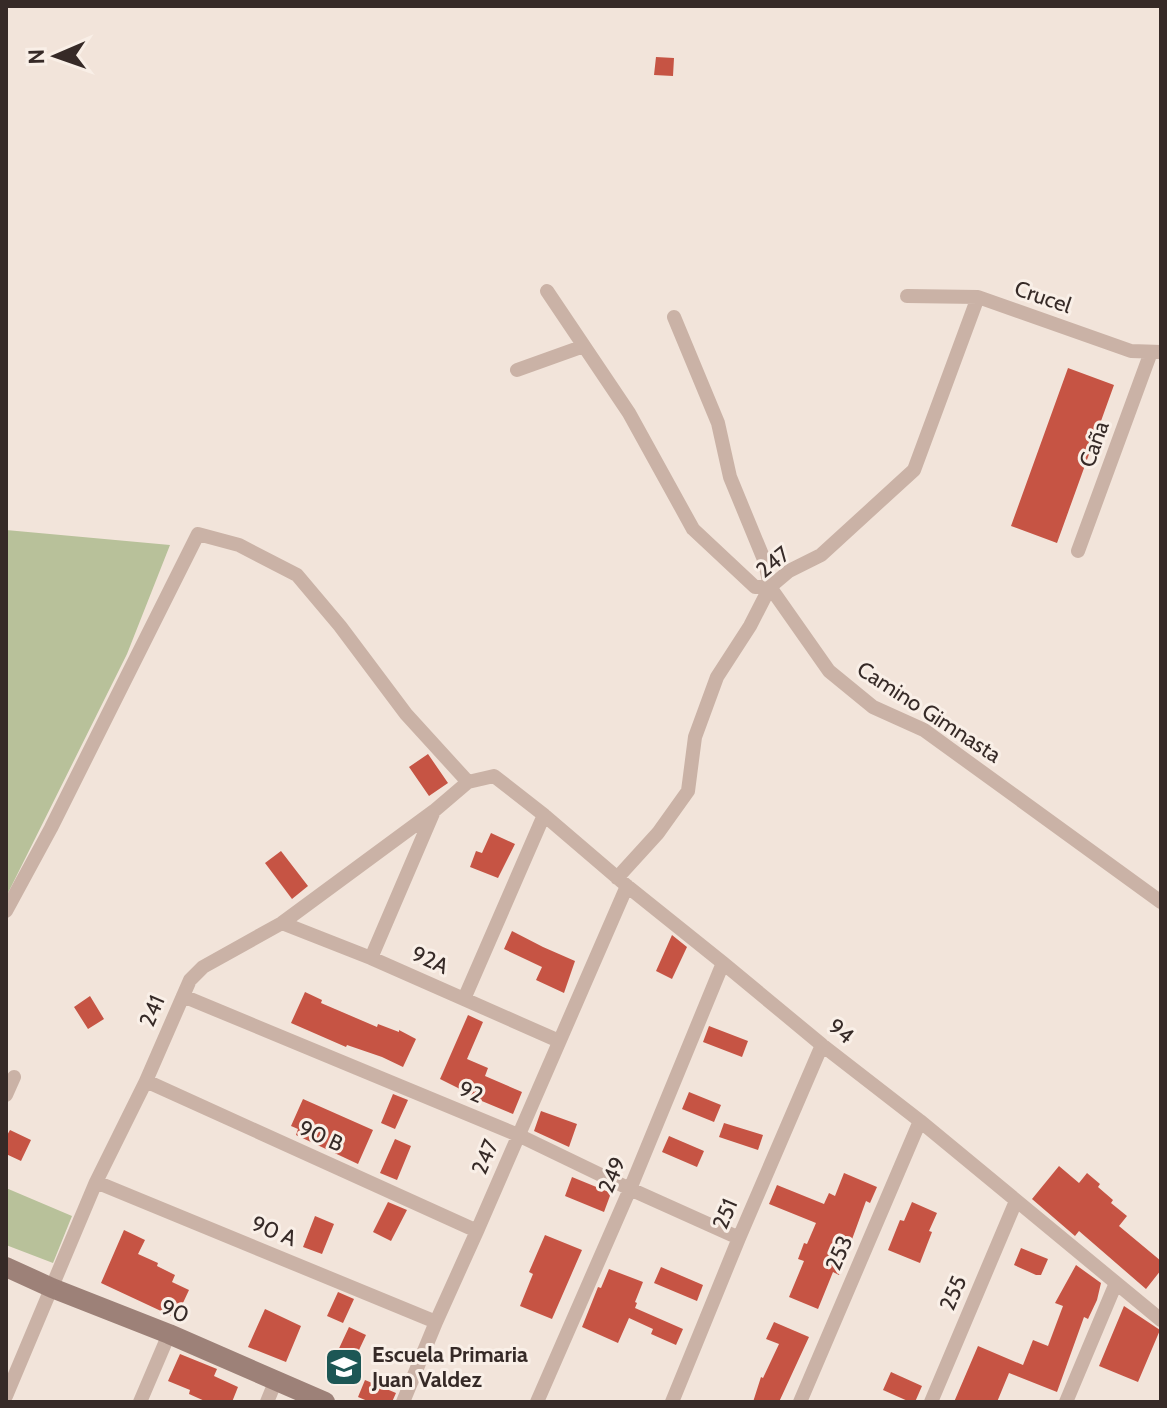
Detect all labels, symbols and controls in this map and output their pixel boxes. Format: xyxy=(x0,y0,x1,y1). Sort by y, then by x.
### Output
north arrow xyxy=(16,16,96,96)
text: N xyxy=(23,48,50,65)
street label: Crucel xyxy=(1011,275,1076,319)
street label: Caña xyxy=(1073,417,1115,471)
street label: 247 xyxy=(751,540,795,584)
street label: Camino Gimnasta xyxy=(852,655,1006,769)
street label: 92A xyxy=(407,940,453,980)
street label: 241 xyxy=(133,991,171,1031)
street label: 94 xyxy=(823,1013,860,1050)
street label: 92 xyxy=(455,1075,487,1109)
street label: 90 B xyxy=(295,1114,347,1158)
street label: 247 xyxy=(466,1135,504,1179)
street label: 249 xyxy=(592,1153,632,1197)
street label: 251 xyxy=(707,1195,743,1233)
street label: 90 A xyxy=(247,1210,301,1252)
street label: 253 xyxy=(820,1231,858,1275)
street label: 255 xyxy=(934,1271,972,1315)
street label: 90 xyxy=(157,1293,193,1329)
place label: Escuela Primaria Juan Valdez xyxy=(371,1341,528,1393)
school or university icon: Escuela Primaria Juan Valdez xyxy=(323,1346,365,1388)

